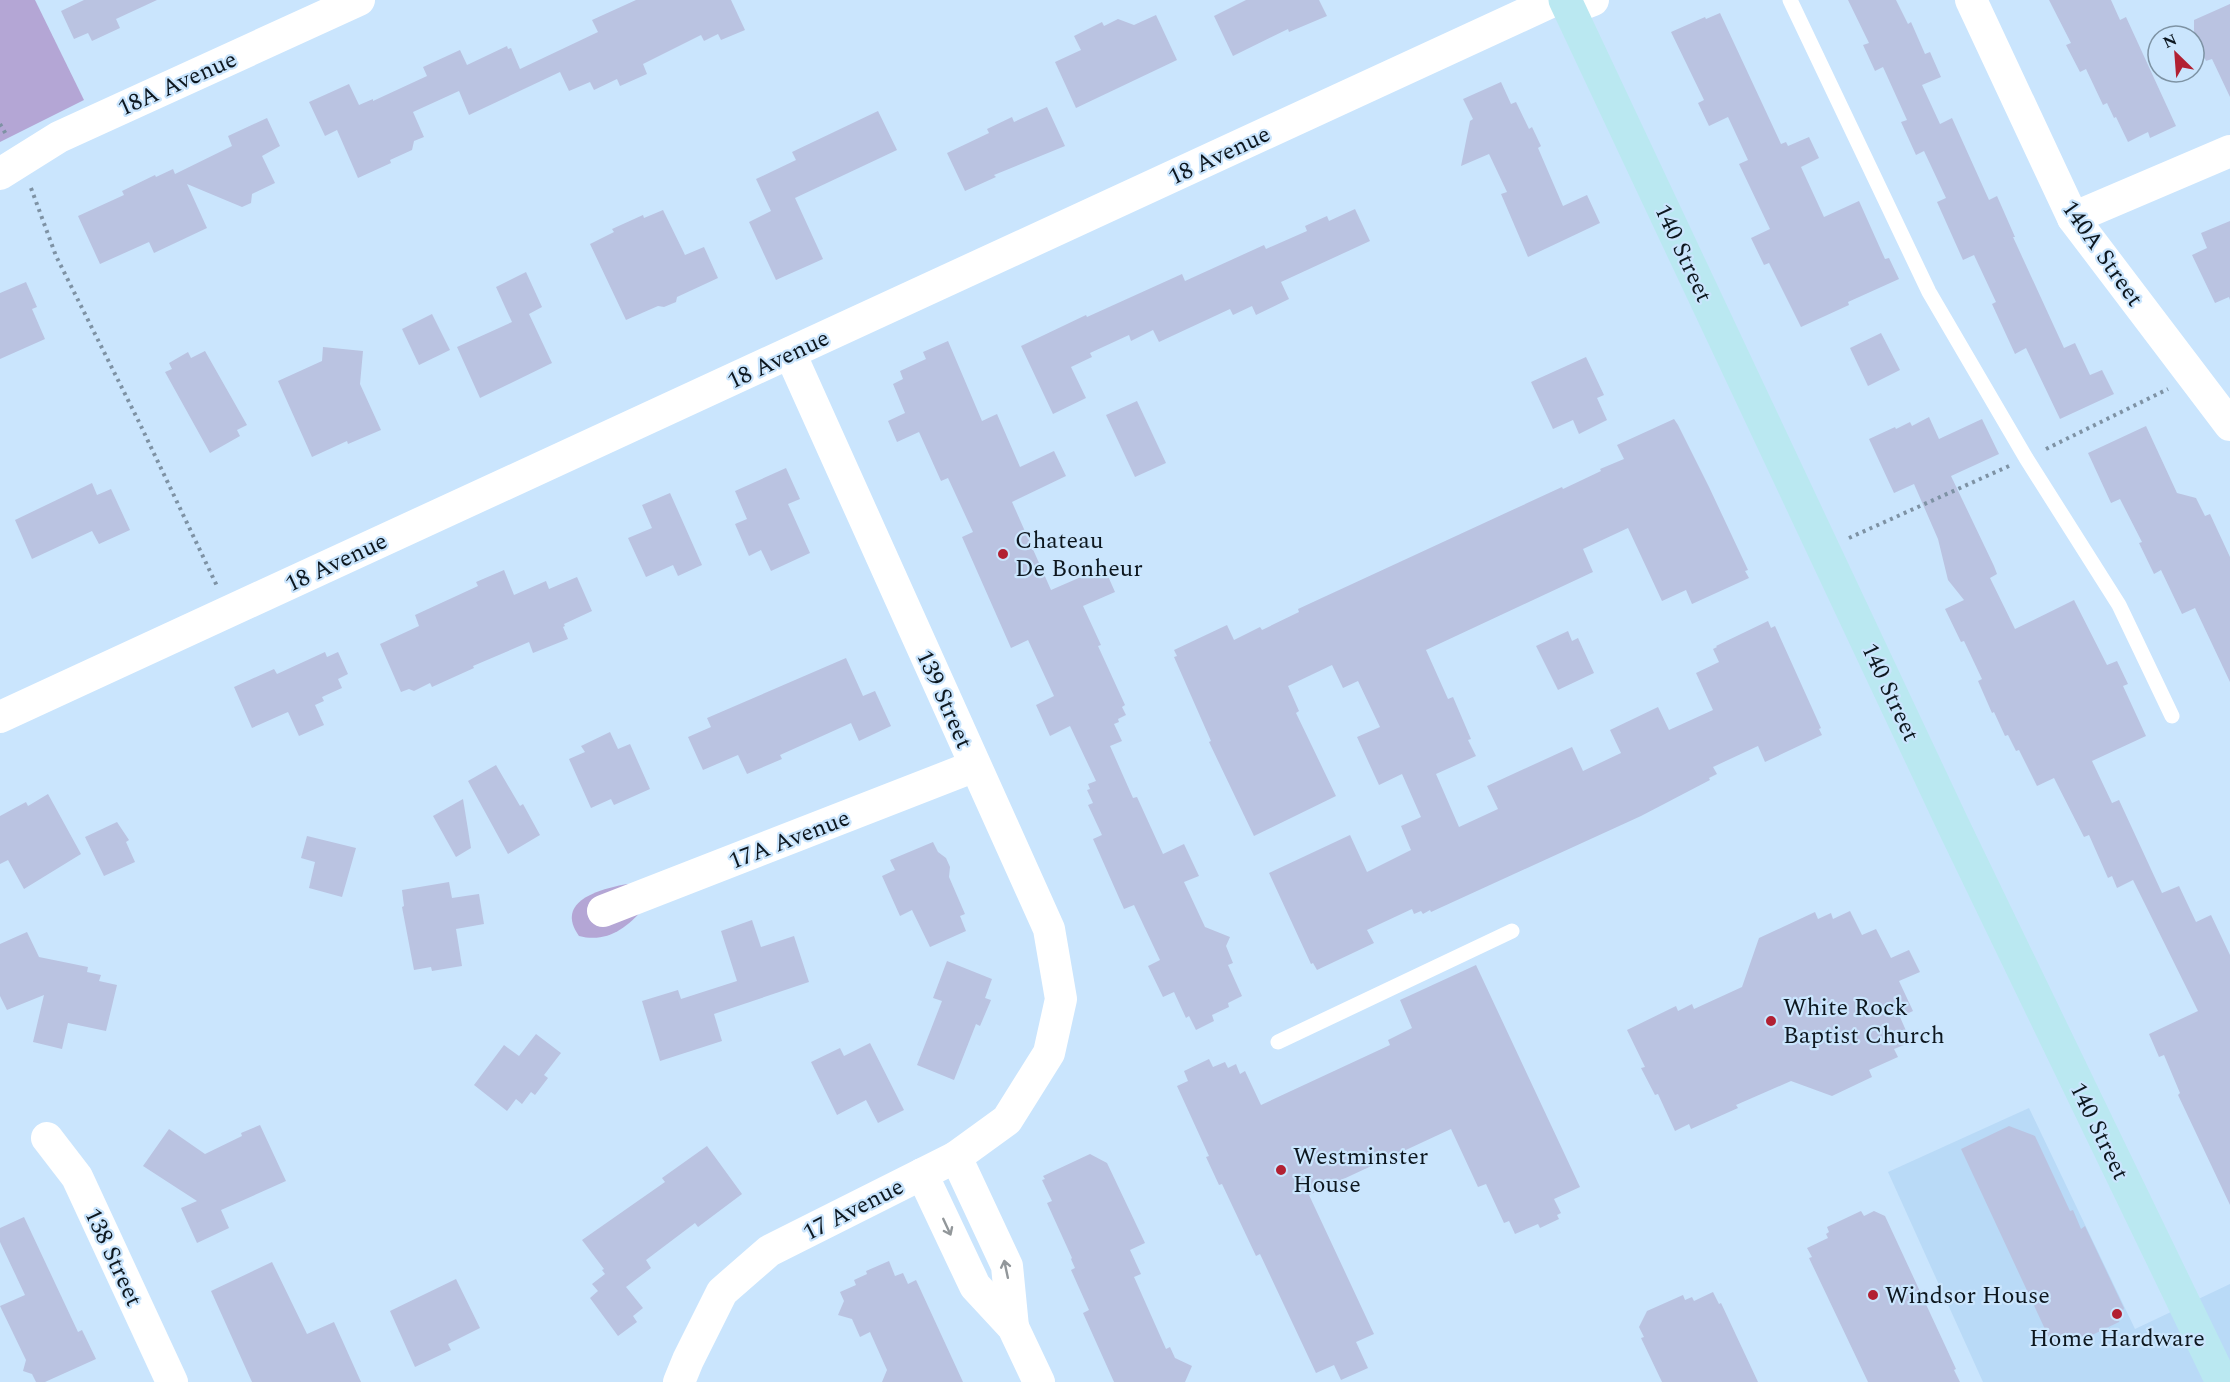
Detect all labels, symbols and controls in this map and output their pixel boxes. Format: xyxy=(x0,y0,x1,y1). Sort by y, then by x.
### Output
north arrow xyxy=(2146,24,2206,84)
text: N xyxy=(2159,28,2181,55)
street label: 18A Avenue xyxy=(112,42,243,126)
street label: 18 Avenue xyxy=(1162,117,1277,195)
street label: 140A Street xyxy=(2052,193,2152,314)
street label: 140 Street xyxy=(1645,198,1722,309)
street label: 18 Avenue xyxy=(721,321,836,399)
place label: Chateau De Bonheur xyxy=(1015,523,1143,587)
street label: 18 Avenue xyxy=(279,524,394,602)
marker: Chateau De Bonheur xyxy=(996,547,1010,561)
street label: 140 Street xyxy=(1852,637,1929,748)
street label: 139 Street xyxy=(906,644,982,755)
street label: 17A Avenue xyxy=(724,800,855,880)
place label: White Rock Baptist Church xyxy=(1783,990,1945,1054)
marker: White Rock Baptist Church xyxy=(1764,1014,1778,1028)
street label: 140 Street xyxy=(2060,1076,2138,1187)
place label: Westminster House xyxy=(1293,1139,1428,1203)
marker: Westminster House xyxy=(1274,1163,1288,1177)
street label: 17 Avenue xyxy=(797,1169,910,1251)
street label: 138 Street xyxy=(75,1202,152,1313)
one-way arrow xyxy=(942,1217,954,1235)
one-way arrow xyxy=(1000,1260,1011,1279)
place label: Windsor House xyxy=(1885,1278,2050,1314)
marker: Windsor House xyxy=(1866,1288,1880,1302)
marker: Home Hardware xyxy=(2110,1307,2124,1321)
place label: Home Hardware xyxy=(2029,1321,2205,1357)

